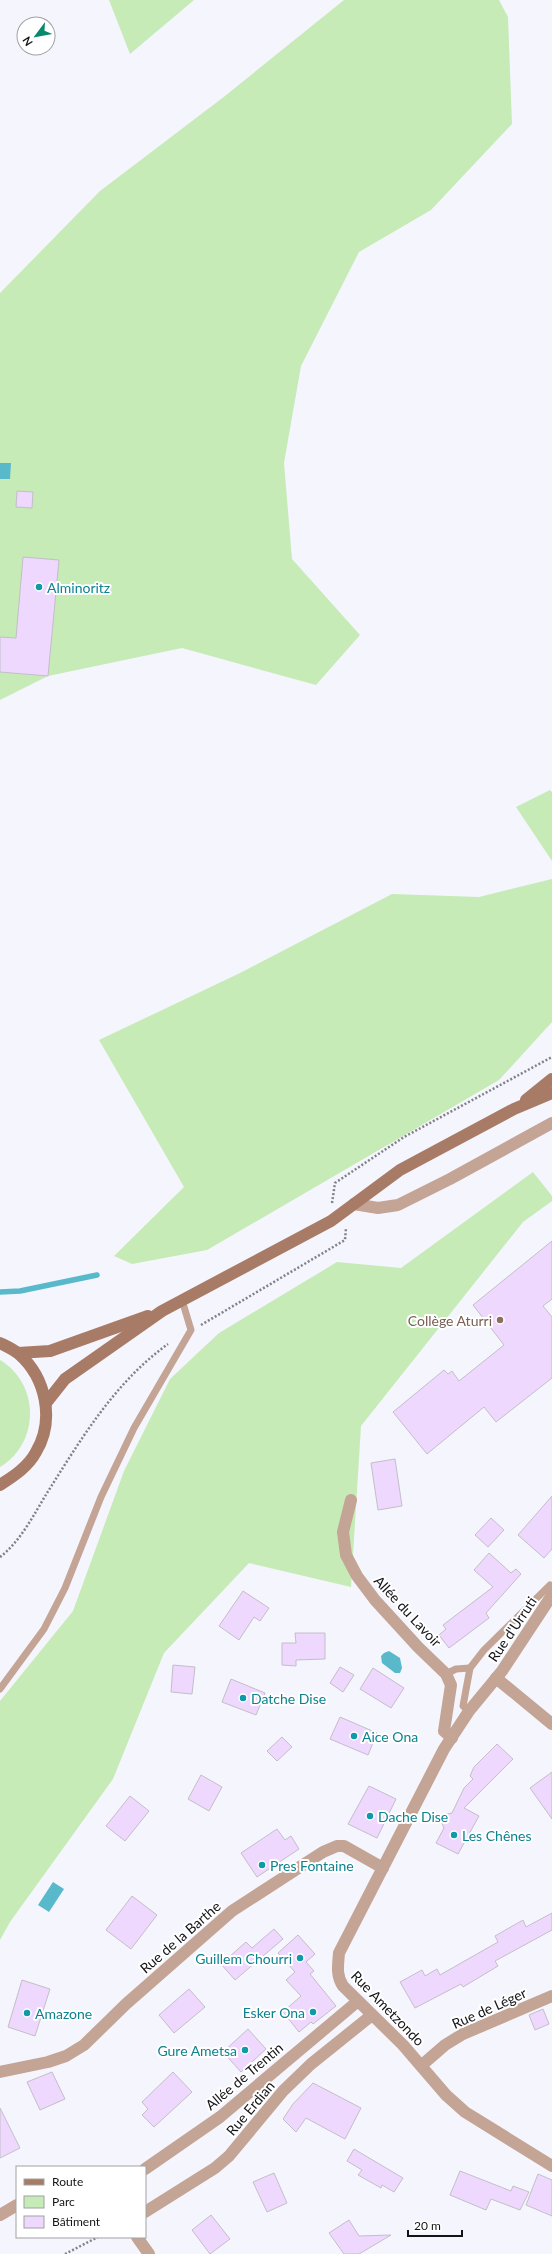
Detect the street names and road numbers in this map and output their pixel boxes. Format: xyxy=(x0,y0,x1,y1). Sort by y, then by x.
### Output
street label: Allée du Lavoir xyxy=(371,1572,445,1650)
street label: Rue d'Urruti xyxy=(484,1593,540,1665)
street label: Rue de la Barthe xyxy=(136,1897,224,1977)
street label: Rue Ametzondo xyxy=(348,1967,428,2049)
street label: Rue de Léger xyxy=(449,1984,529,2032)
street label: Allée de Trentin xyxy=(202,2039,286,2113)
street label: Rue Erdian xyxy=(222,2077,278,2139)

